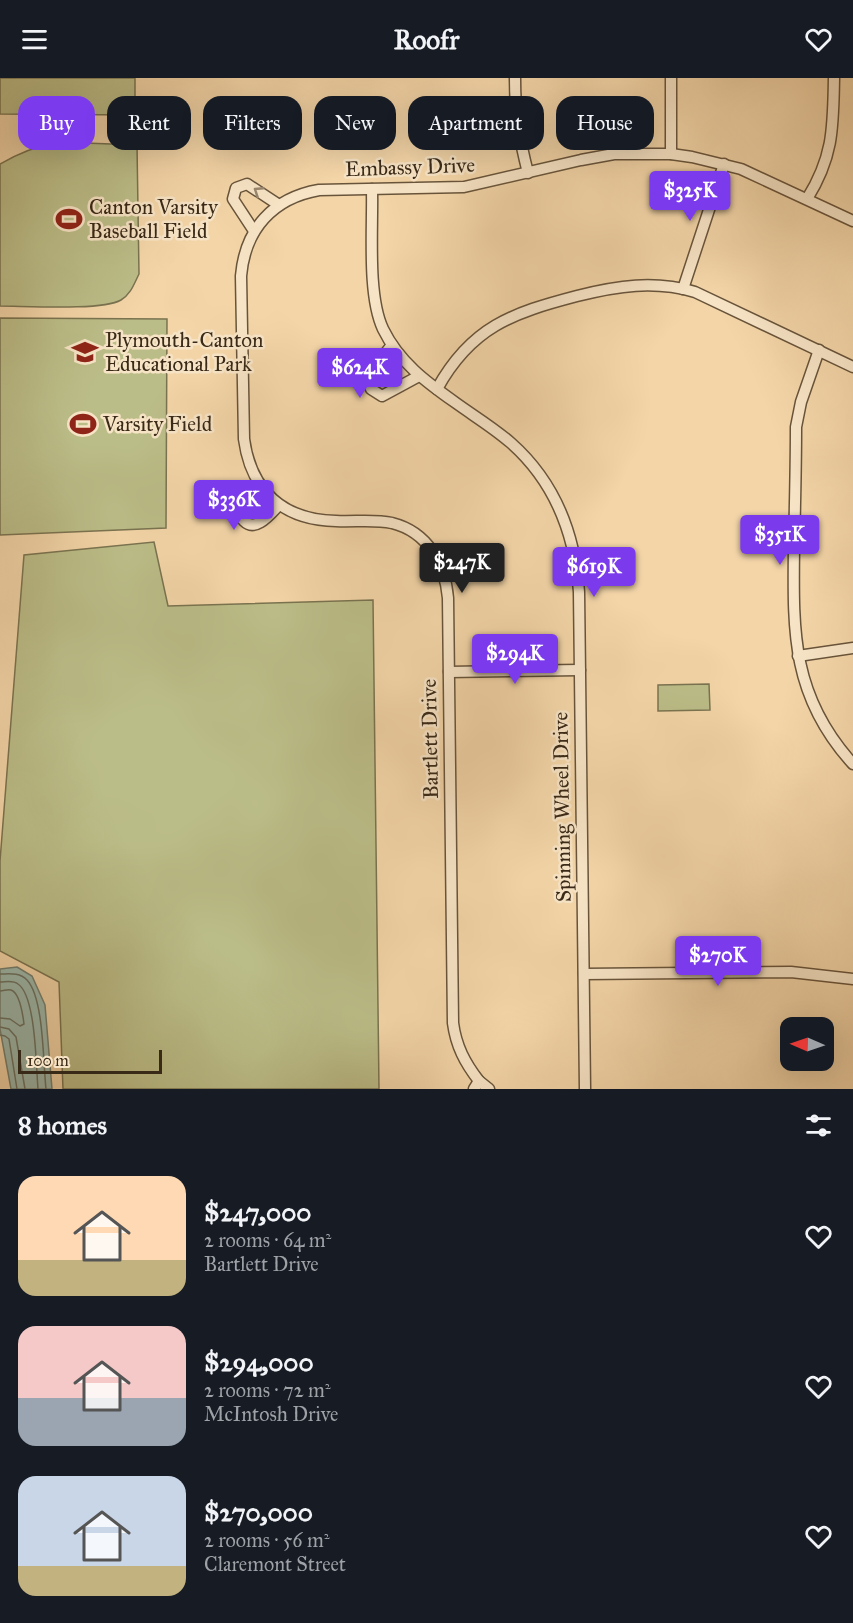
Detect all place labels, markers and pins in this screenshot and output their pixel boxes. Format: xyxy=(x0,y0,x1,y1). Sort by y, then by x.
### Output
pin: $325K xyxy=(648,171,732,222)
place label: Canton Varsity Baseball Field xyxy=(89,194,219,244)
sports icon: Canton Varsity Baseball Field xyxy=(54,204,84,234)
place label: Plymouth-Canton Educational Park xyxy=(105,327,263,377)
school or university icon: Plymouth-Canton Educational Park xyxy=(70,337,100,367)
pin: $624K xyxy=(318,348,402,399)
sports icon: Varsity Field xyxy=(68,409,98,439)
place label: Varsity Field xyxy=(102,411,213,437)
pin: $336K xyxy=(192,480,276,531)
pin: $351K xyxy=(738,515,822,566)
pin: $247K xyxy=(420,543,504,594)
pin: $619K xyxy=(552,547,636,598)
pin: $294K xyxy=(473,634,557,685)
pin: $270K xyxy=(676,936,760,987)

